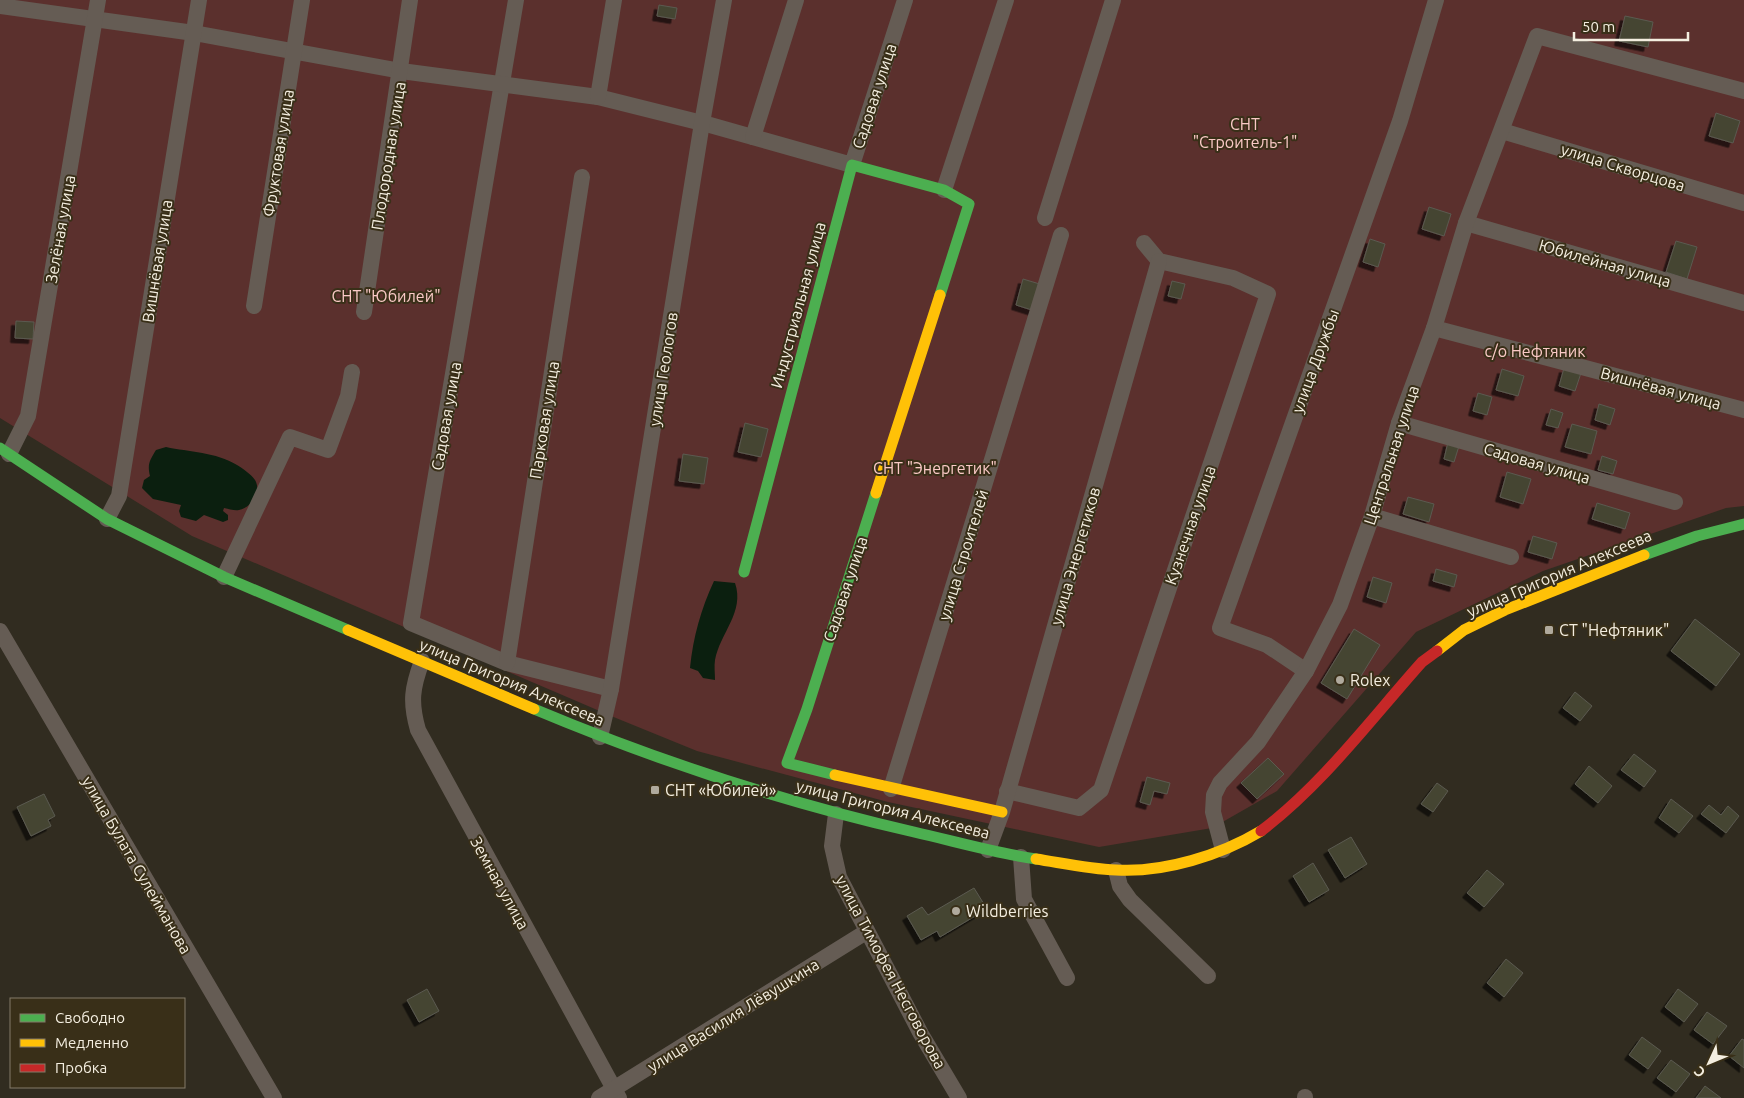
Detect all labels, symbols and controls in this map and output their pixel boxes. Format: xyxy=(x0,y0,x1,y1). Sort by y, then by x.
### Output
scale bar xyxy=(1574,10,1688,42)
text: 50 m xyxy=(1582,18,1615,35)
street label: Садовая улица xyxy=(848,41,900,151)
street label: Плодородная улица xyxy=(367,80,409,232)
street label: Фруктовая улица xyxy=(259,88,297,218)
park label: СНТ "Строитель-1" xyxy=(1193,115,1297,151)
street label: улица Скворцова xyxy=(1559,140,1687,194)
street label: Зелёная улица xyxy=(42,173,78,285)
street label: Вишнёвая улица xyxy=(138,198,176,324)
street label: Индустриальная улица xyxy=(767,220,829,390)
street label: Юбилейная улица xyxy=(1537,236,1673,290)
park label: СНТ "Юбилей" xyxy=(331,287,441,305)
street label: улица Дружбы xyxy=(1288,307,1342,415)
street label: улица Геологов xyxy=(645,311,681,427)
park label: с/о Нефтяник xyxy=(1484,342,1586,360)
street label: Садовая улица xyxy=(428,360,464,472)
street label: Парковая улица xyxy=(526,360,562,480)
street label: Вишнёвая улица xyxy=(1599,363,1723,413)
street label: Центральная улица xyxy=(1360,383,1422,527)
street label: Садовая улица xyxy=(1482,439,1592,487)
park label: СНТ "Энергетик" xyxy=(873,459,997,477)
street label: Кузнечная улица xyxy=(1161,463,1219,587)
street label: улица Энергетиков xyxy=(1047,485,1103,627)
street label: улица Строителей xyxy=(935,487,991,623)
street label: улица Григория Алексеева xyxy=(1464,526,1654,620)
street label: Садовая улица xyxy=(819,534,871,644)
place label: СТ "Нефтяник" xyxy=(1559,621,1669,639)
marker: СТ "Нефтяник" xyxy=(1543,624,1555,636)
street label: улица Григория Алексеева xyxy=(417,635,607,729)
place label: Rolex xyxy=(1350,671,1390,689)
marker: Rolex xyxy=(1334,674,1346,686)
street label: улица Булата Сулейманова xyxy=(79,773,195,957)
street label: улица Григория Алексеева xyxy=(794,776,992,842)
place label: СНТ «Юбилей» xyxy=(665,781,776,799)
marker: СНТ «Юбилей» xyxy=(649,784,661,796)
street label: Земная улица xyxy=(467,834,533,932)
street label: улица Тимофея Несговорова xyxy=(832,872,950,1072)
place label: Wildberries xyxy=(966,902,1049,920)
marker: Wildberries xyxy=(950,905,962,917)
street label: улица Василия Лёвушкина xyxy=(644,955,822,1075)
legend xyxy=(10,998,185,1088)
text: Свободно xyxy=(55,1009,125,1026)
text: Медленно xyxy=(55,1034,129,1051)
north arrow xyxy=(1684,1038,1734,1088)
text: Пробка xyxy=(55,1059,107,1076)
text: С xyxy=(1691,1063,1709,1081)

